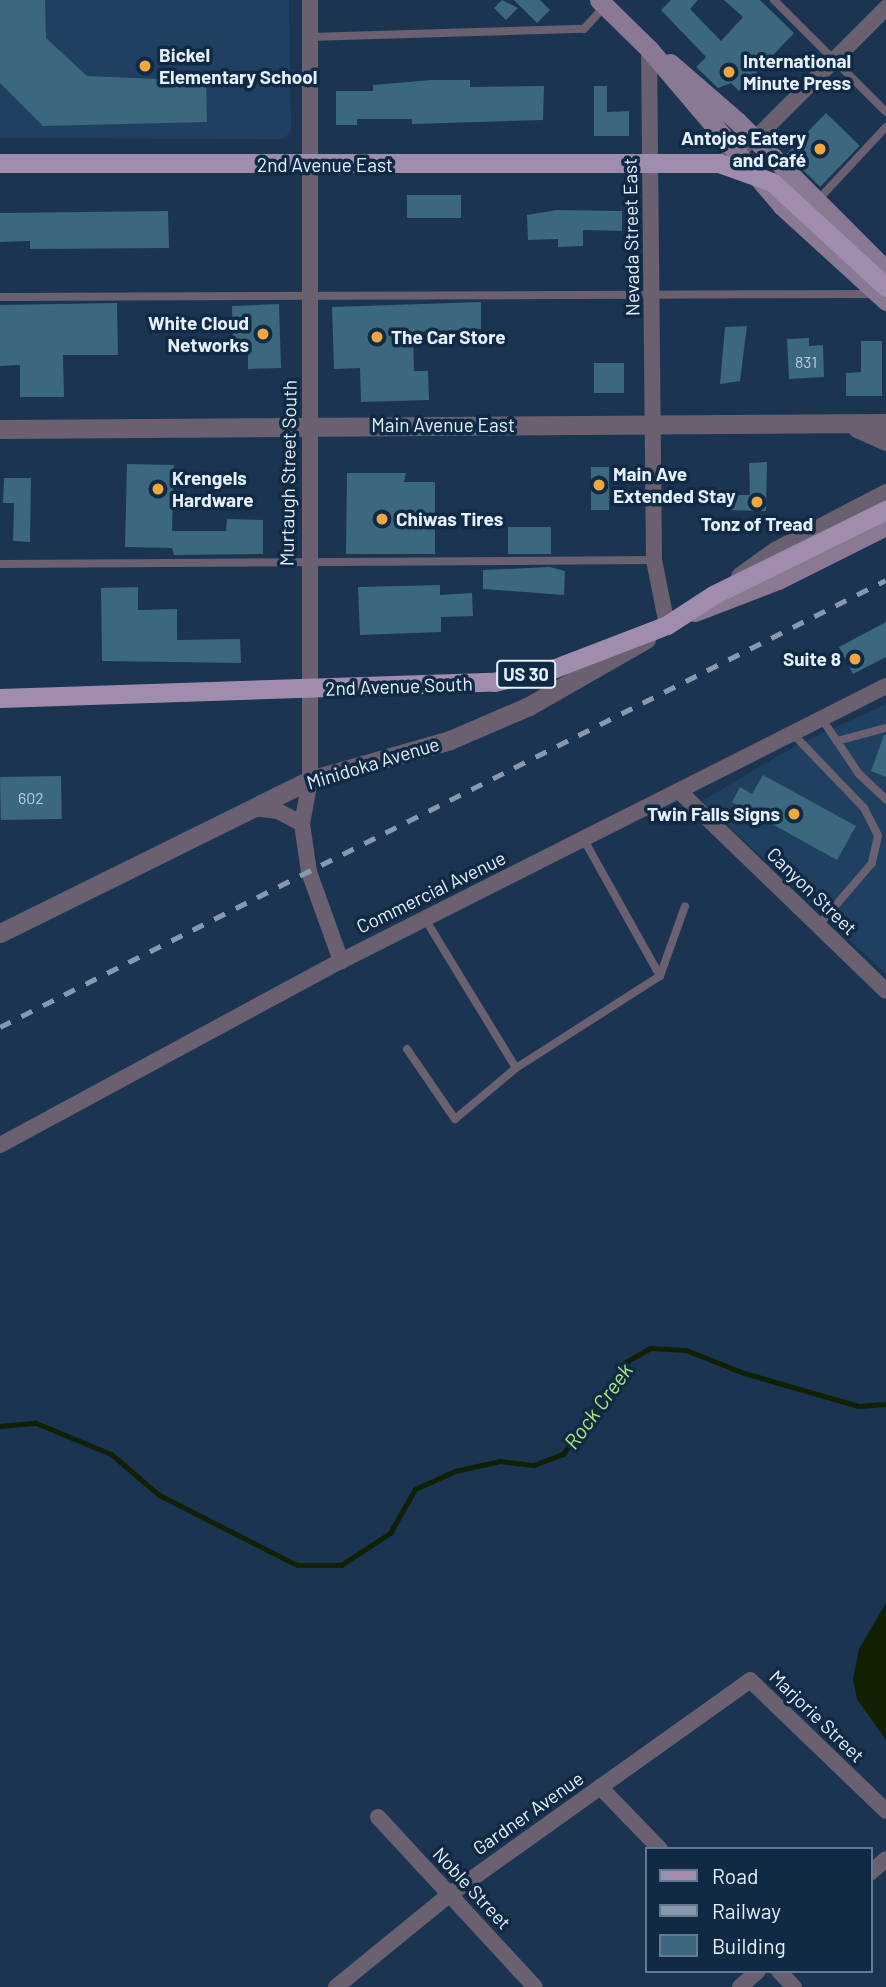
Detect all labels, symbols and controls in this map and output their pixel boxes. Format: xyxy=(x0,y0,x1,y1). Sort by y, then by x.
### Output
place label: Bickel Elementary School xyxy=(159,44,317,88)
place label: International Minute Press xyxy=(743,50,851,94)
marker: Bickel Elementary School xyxy=(137,58,153,74)
marker: International Minute Press xyxy=(721,64,737,80)
place label: Antojos Eatery and Café xyxy=(681,127,806,171)
marker: Antojos Eatery and Café xyxy=(812,141,828,157)
street label: 2nd Avenue East xyxy=(257,154,393,176)
street label: Nevada Street East xyxy=(618,158,644,316)
place label: White Cloud Networks xyxy=(148,312,249,356)
marker: White Cloud Networks xyxy=(255,326,271,342)
place label: The Car Store xyxy=(391,326,506,348)
marker: The Car Store xyxy=(369,329,385,345)
house number: 831 xyxy=(795,352,817,372)
street label: Murtaugh Street South xyxy=(275,380,301,566)
street label: Main Avenue East xyxy=(371,414,515,436)
place label: Main Ave Extended Stay xyxy=(613,463,736,507)
place label: Krengels Hardware xyxy=(172,467,254,511)
marker: Main Ave Extended Stay xyxy=(591,477,607,493)
marker: Krengels Hardware xyxy=(150,481,166,497)
marker: Tonz of Tread xyxy=(749,494,765,510)
place label: Chiwas Tires xyxy=(396,508,503,530)
marker: Chiwas Tires xyxy=(374,511,390,527)
place label: Tonz of Tread xyxy=(701,513,813,535)
place label: Suite 8 xyxy=(783,648,841,670)
marker: Suite 8 xyxy=(847,651,863,667)
road number: US 30 xyxy=(494,660,558,688)
street label: 2nd Avenue South xyxy=(325,672,473,700)
street label: Minidoka Avenue xyxy=(304,732,442,794)
house number: 602 xyxy=(18,788,44,808)
place label: Twin Falls Signs xyxy=(647,803,780,825)
marker: Twin Falls Signs xyxy=(786,806,802,822)
street label: Canyon Street xyxy=(762,843,862,939)
street label: Commercial Avenue xyxy=(353,846,509,938)
water label: Rock Creek xyxy=(558,1358,638,1454)
street label: Marjorie Street xyxy=(765,1665,869,1767)
street label: Gardner Avenue xyxy=(468,1766,588,1860)
street label: Noble Street xyxy=(428,1842,516,1934)
legend xyxy=(644,1847,872,1973)
text: Road xyxy=(712,1863,758,1888)
text: Railway xyxy=(712,1898,781,1923)
text: Building xyxy=(712,1933,786,1958)

